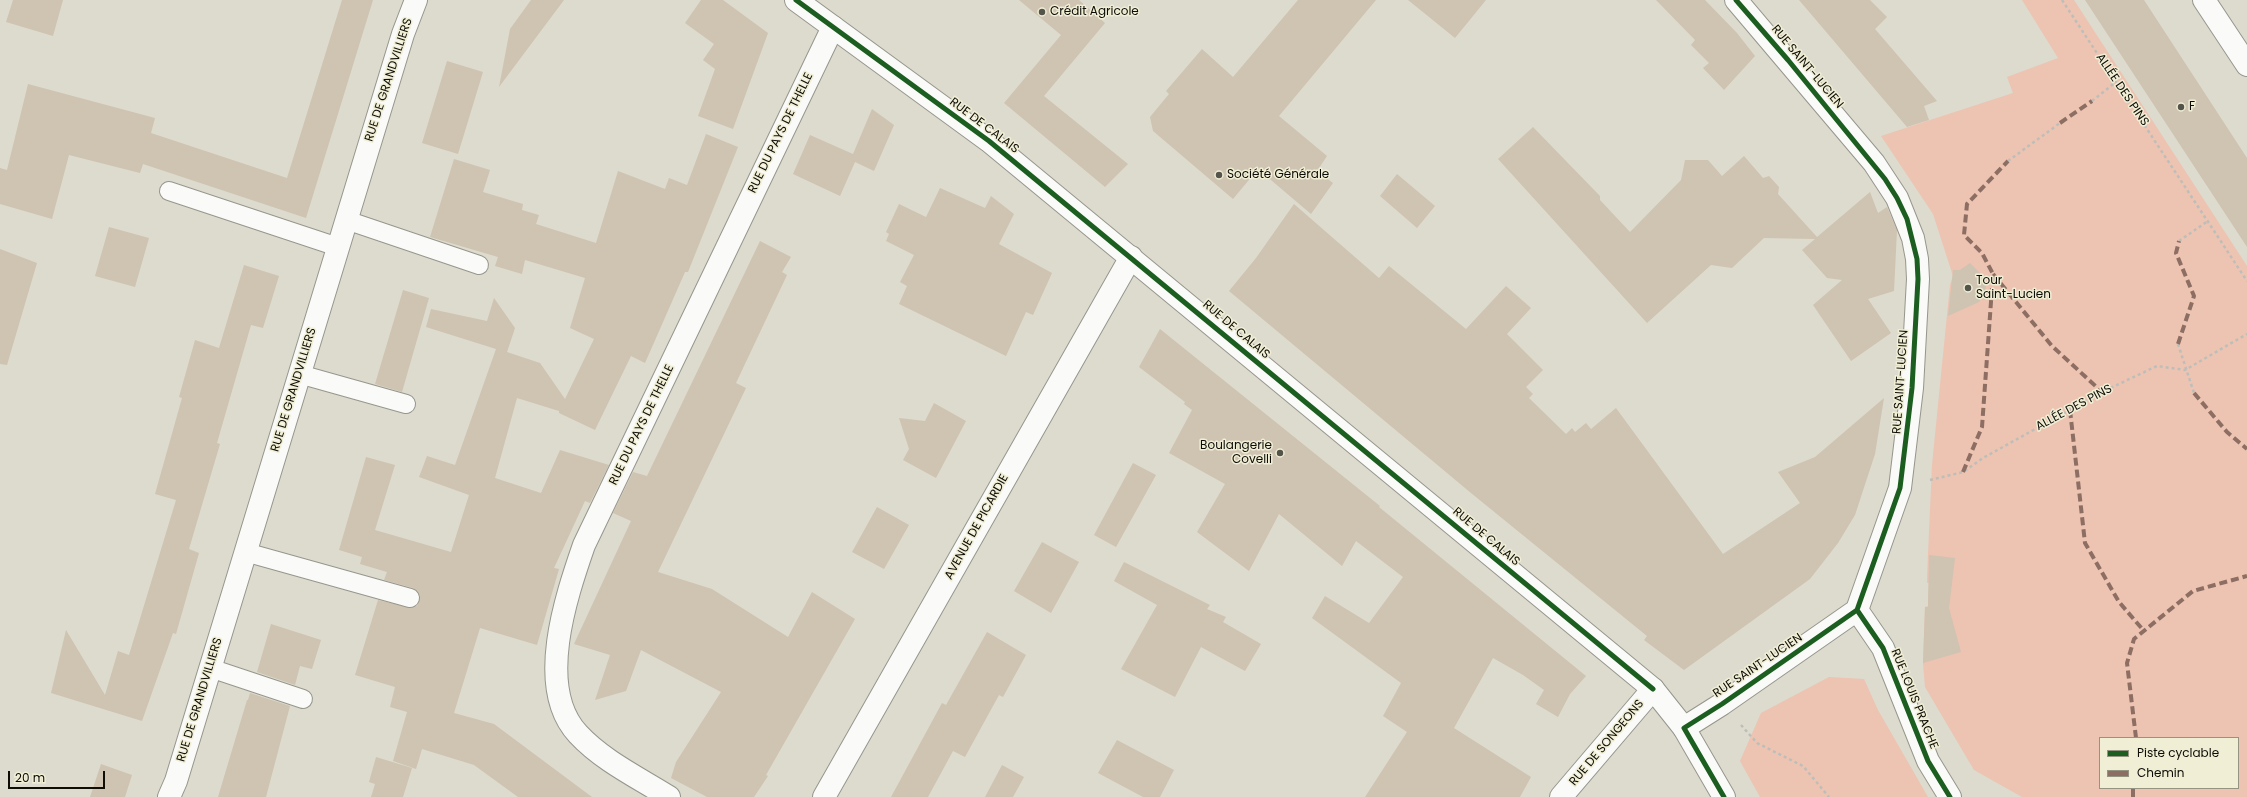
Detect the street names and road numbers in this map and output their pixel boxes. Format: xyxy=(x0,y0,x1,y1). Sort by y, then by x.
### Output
street label: RUE DE GRANDVILLIERS xyxy=(362,16,416,144)
street label: RUE SAINT-LUCIEN xyxy=(1768,22,1846,112)
street label: ALLÉE DES PINS xyxy=(2092,51,2152,129)
street label: RUE DU PAYS DE THELLE xyxy=(746,70,816,196)
street label: RUE DE CALAIS xyxy=(946,95,1022,157)
street label: RUE DE CALAIS xyxy=(1199,298,1273,362)
street label: RUE DE GRANDVILLIERS xyxy=(268,326,320,454)
street label: RUE SAINT-LUCIEN xyxy=(1890,329,1912,435)
street label: RUE DU PAYS DE THELLE xyxy=(607,362,677,488)
street label: ALLÉE DES PINS xyxy=(2033,382,2115,434)
street label: AVENUE DE PICARDIE xyxy=(942,472,1012,582)
street label: RUE DE CALAIS xyxy=(1449,505,1523,569)
street label: RUE SAINT-LUCIEN xyxy=(1711,631,1805,701)
street label: RUE DE GRANDVILLIERS xyxy=(174,636,226,764)
street label: RUE LOUIS PRACHE xyxy=(1887,647,1941,751)
street label: RUE DE SONGEONS xyxy=(1567,697,1647,789)

